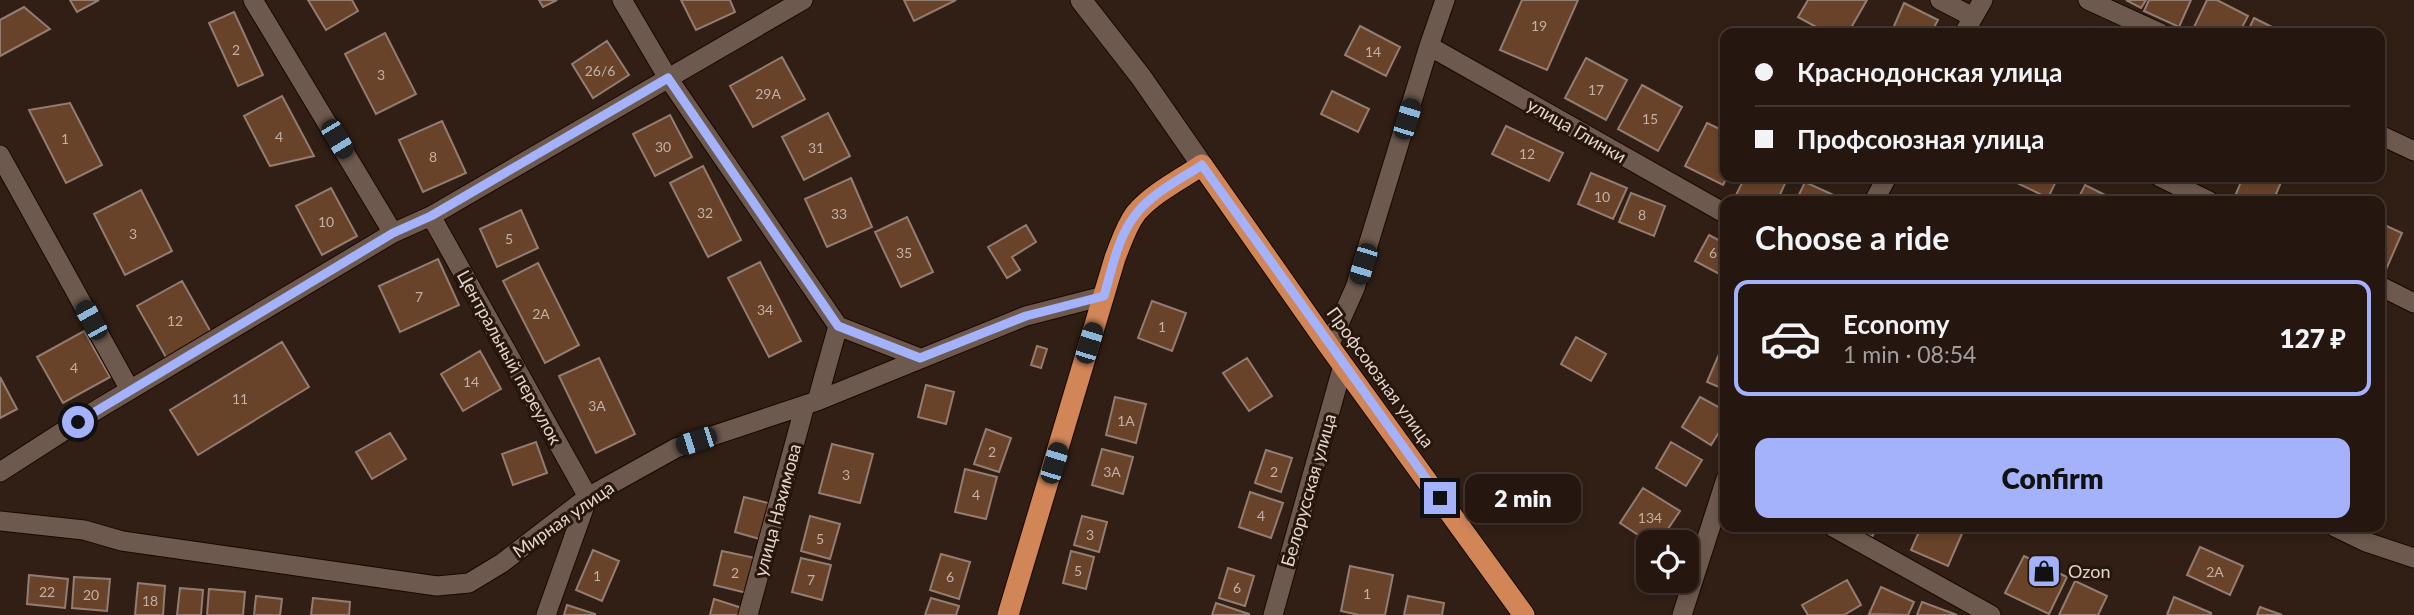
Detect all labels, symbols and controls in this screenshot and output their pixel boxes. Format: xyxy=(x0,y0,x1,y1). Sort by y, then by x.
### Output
house number: 19 xyxy=(1531,17,1547,34)
house number: 2 xyxy=(232,41,240,58)
house number: 14 xyxy=(1365,43,1381,60)
text: Краснодонская улица xyxy=(1797,56,2062,88)
house number: 26/6 xyxy=(585,62,615,79)
house number: 3 xyxy=(377,66,385,83)
house number: 17 xyxy=(1588,81,1604,98)
house number: 29А xyxy=(755,85,781,102)
street label: улица Глинки xyxy=(1524,93,1630,167)
car xyxy=(1391,96,1424,142)
house number: 15 xyxy=(1642,110,1658,127)
car xyxy=(318,116,357,162)
text: Профсоюзная улица xyxy=(1797,123,2044,155)
house number: 4 xyxy=(275,128,283,145)
house number: 1 xyxy=(61,130,69,147)
house number: 30 xyxy=(655,138,671,155)
house number: 31 xyxy=(808,139,824,156)
house number: 12 xyxy=(1519,145,1535,162)
house number: 8 xyxy=(429,148,437,165)
house number: 10 xyxy=(1594,188,1610,205)
house number: 32 xyxy=(697,204,713,221)
house number: 33 xyxy=(831,205,847,222)
house number: 8 xyxy=(1638,206,1646,223)
house number: 10 xyxy=(318,213,334,230)
text: Choose a ride xyxy=(1755,218,1949,257)
house number: 3 xyxy=(129,225,137,242)
house number: 5 xyxy=(505,230,513,247)
car xyxy=(1347,241,1380,287)
house number: 35 xyxy=(896,244,912,261)
house number: 6 xyxy=(1709,244,1717,261)
street label: Центральный переулок xyxy=(453,266,567,449)
house number: 7 xyxy=(415,288,423,305)
car xyxy=(72,297,111,343)
house number: 34 xyxy=(757,301,773,318)
street label: Профсоюзная улица xyxy=(1323,302,1439,452)
house number: 2А xyxy=(532,305,550,322)
icon: car xyxy=(1759,307,1822,370)
text: Economy xyxy=(1843,308,1949,340)
house number: 12 xyxy=(167,312,183,329)
house number: 1 xyxy=(1158,318,1166,335)
car xyxy=(1073,320,1106,366)
text: 127 ₽ xyxy=(2280,322,2346,354)
text: 1 min · 08:54 xyxy=(1843,340,1976,368)
house number: 4 xyxy=(70,359,78,376)
house number: 14 xyxy=(463,373,479,390)
house number: 11 xyxy=(232,390,248,407)
house number: 3А xyxy=(588,397,606,414)
route start xyxy=(62,406,94,438)
street label: Белорусская улица xyxy=(1276,411,1340,569)
house number: 1А xyxy=(1117,412,1135,429)
car xyxy=(673,425,720,457)
button: Confirm xyxy=(1755,438,2350,518)
car xyxy=(1038,440,1071,486)
street label: улица Нахимова xyxy=(749,441,805,579)
house number: 2 xyxy=(988,443,996,460)
house number: 3А xyxy=(1103,463,1121,480)
house number: 2 xyxy=(1270,463,1278,480)
house number: 3 xyxy=(842,466,850,483)
callout: 2 min xyxy=(1464,474,1580,522)
street label: Мирная улица xyxy=(508,476,618,562)
route end xyxy=(1424,482,1456,514)
text: 2 min xyxy=(1494,484,1552,512)
house number: 4 xyxy=(972,486,980,503)
house number: 4 xyxy=(1257,507,1265,524)
house number: 134 xyxy=(1638,509,1662,526)
house number: 3 xyxy=(1086,526,1094,543)
house number: 5 xyxy=(816,530,824,547)
map controls xyxy=(1636,530,1699,593)
button: locate xyxy=(1636,530,1699,593)
shop icon: Ozon xyxy=(2025,552,2063,590)
place label: Ozon xyxy=(2068,560,2110,582)
house number: 5 xyxy=(1074,562,1082,579)
house number: 2А xyxy=(2206,563,2224,580)
house number: 2 xyxy=(731,564,739,581)
house number: 1 xyxy=(593,567,601,584)
house number: 6 xyxy=(946,568,954,585)
house number: 7 xyxy=(807,571,815,588)
house number: 6 xyxy=(1233,579,1241,596)
house number: 22 xyxy=(39,583,55,600)
house number: 1 xyxy=(1363,585,1371,602)
house number: 20 xyxy=(83,586,99,603)
house number: 18 xyxy=(142,592,158,609)

